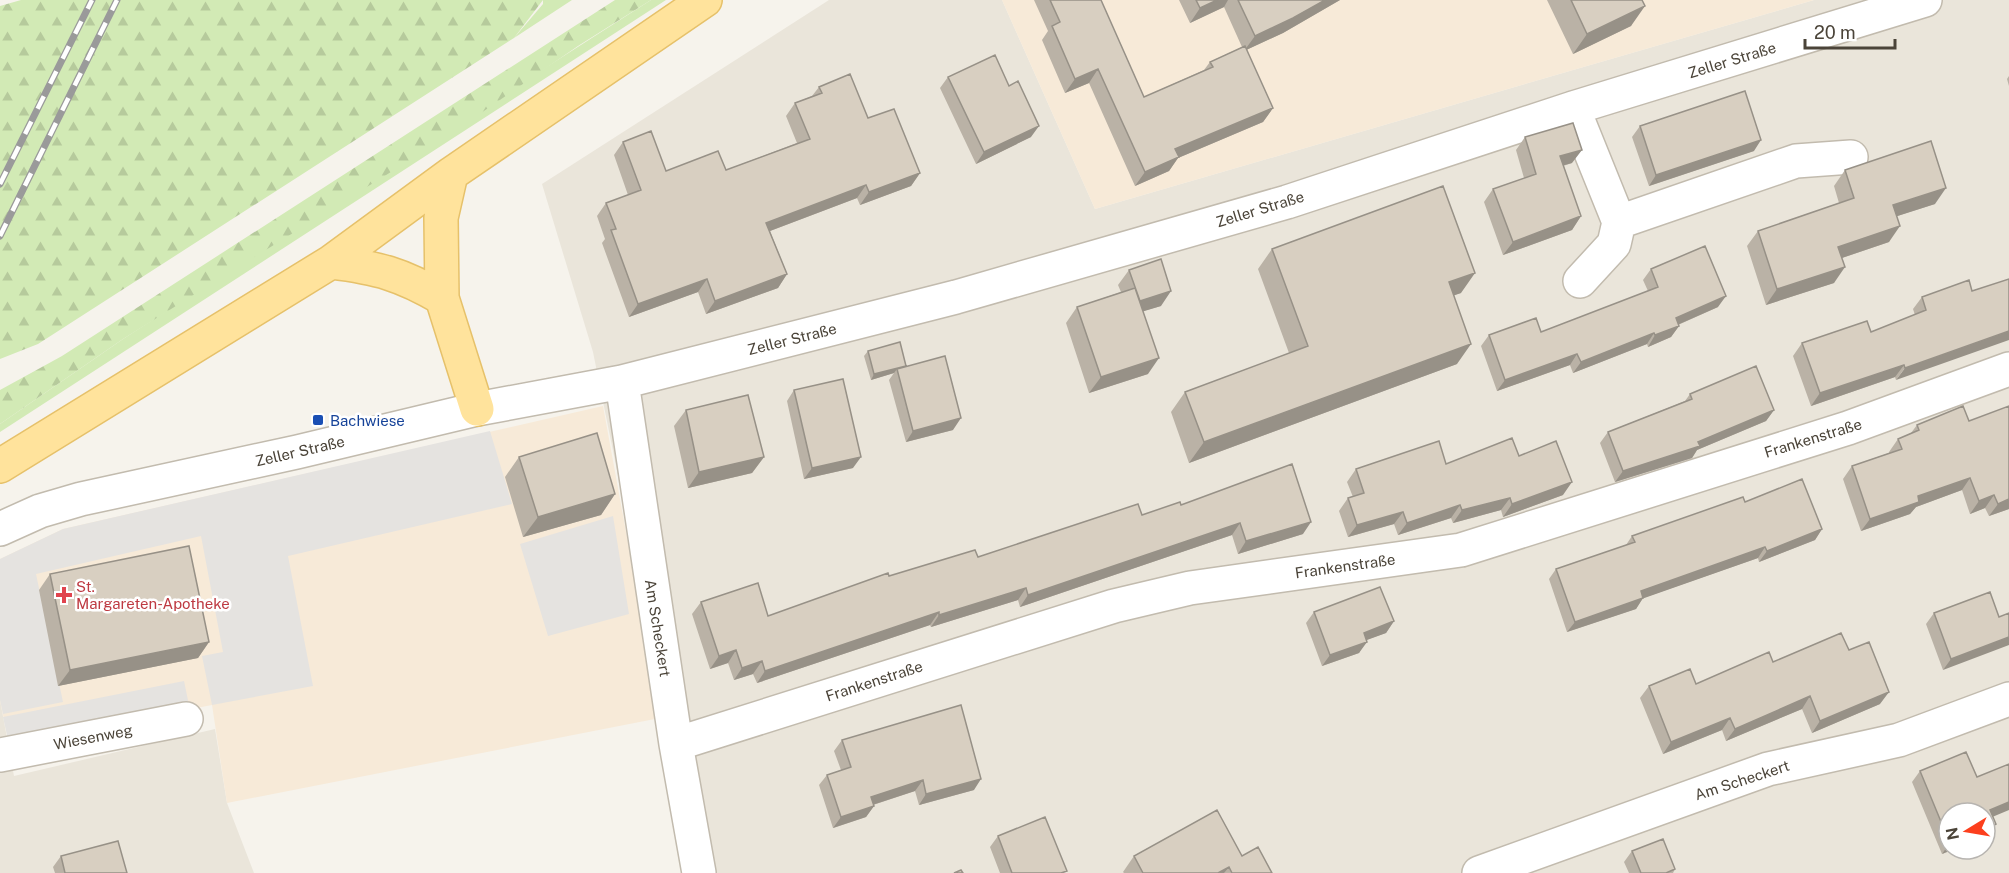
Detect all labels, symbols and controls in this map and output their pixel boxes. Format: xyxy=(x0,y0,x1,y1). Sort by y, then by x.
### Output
scale bar xyxy=(1805,12,1895,50)
text: 20 m xyxy=(1814,22,1856,43)
street label: Zeller Straße xyxy=(1686,39,1778,81)
street label: Zeller Straße xyxy=(1214,188,1306,230)
street label: Zeller Straße xyxy=(746,320,838,358)
place label: Bachwiese xyxy=(330,412,405,429)
marker: Bachwiese xyxy=(311,413,325,427)
street label: Frankenstraße xyxy=(1762,415,1864,461)
street label: Zeller Straße xyxy=(254,432,346,470)
street label: Frankenstraße xyxy=(1294,551,1396,581)
place label: St. Margareten-Apotheke xyxy=(76,578,230,612)
street label: Am Scheckert xyxy=(642,578,674,678)
marker: St. Margareten-Apotheke xyxy=(57,588,71,602)
street label: Frankenstraße xyxy=(823,657,925,705)
street label: Wiesenweg xyxy=(52,721,134,753)
street label: Am Scheckert xyxy=(1692,757,1792,803)
north arrow xyxy=(1937,801,1997,861)
text: N xyxy=(1942,826,1963,842)

